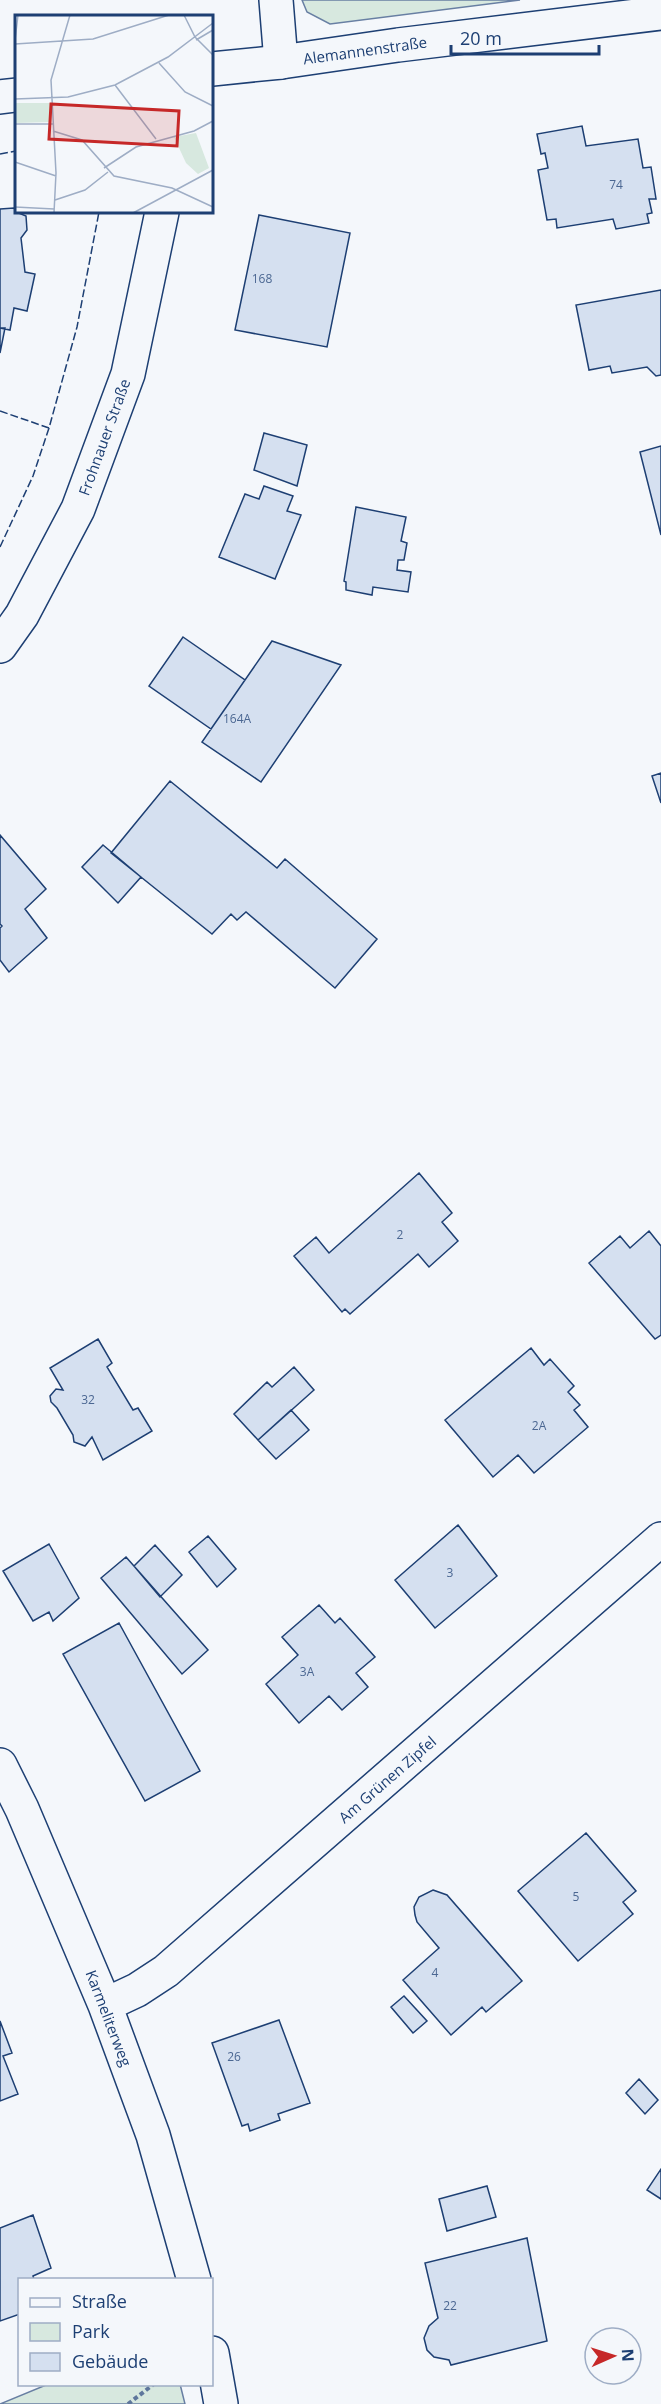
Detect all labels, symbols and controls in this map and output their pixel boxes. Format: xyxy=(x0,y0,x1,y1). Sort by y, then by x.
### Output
inset map xyxy=(15,15,213,213)
scale bar xyxy=(451,18,600,56)
text: 20 m xyxy=(460,26,502,50)
street label: Alemannenstraße xyxy=(302,31,428,69)
house number: 74 xyxy=(609,176,623,193)
house number: 168 xyxy=(252,270,272,287)
street label: Frohnauer Straße xyxy=(74,376,134,498)
house number: 164A xyxy=(223,710,251,727)
house number: 2 xyxy=(397,1226,404,1243)
house number: 32 xyxy=(81,1391,95,1408)
house number: 2A xyxy=(532,1417,547,1434)
house number: 3 xyxy=(447,1564,454,1581)
house number: 3A xyxy=(300,1663,315,1680)
street label: Am Grünen Zipfel xyxy=(334,1731,440,1827)
house number: 5 xyxy=(573,1888,580,1905)
house number: 4 xyxy=(432,1964,439,1981)
street label: Karmeliterweg xyxy=(81,1967,137,2069)
house number: 26 xyxy=(227,2048,241,2065)
legend xyxy=(18,2278,213,2386)
text: Straße xyxy=(72,2289,127,2313)
house number: 22 xyxy=(443,2297,457,2314)
text: Park xyxy=(72,2319,110,2343)
north arrow xyxy=(583,2326,643,2386)
text: N xyxy=(617,2348,639,2362)
text: Gebäude xyxy=(72,2349,148,2373)

